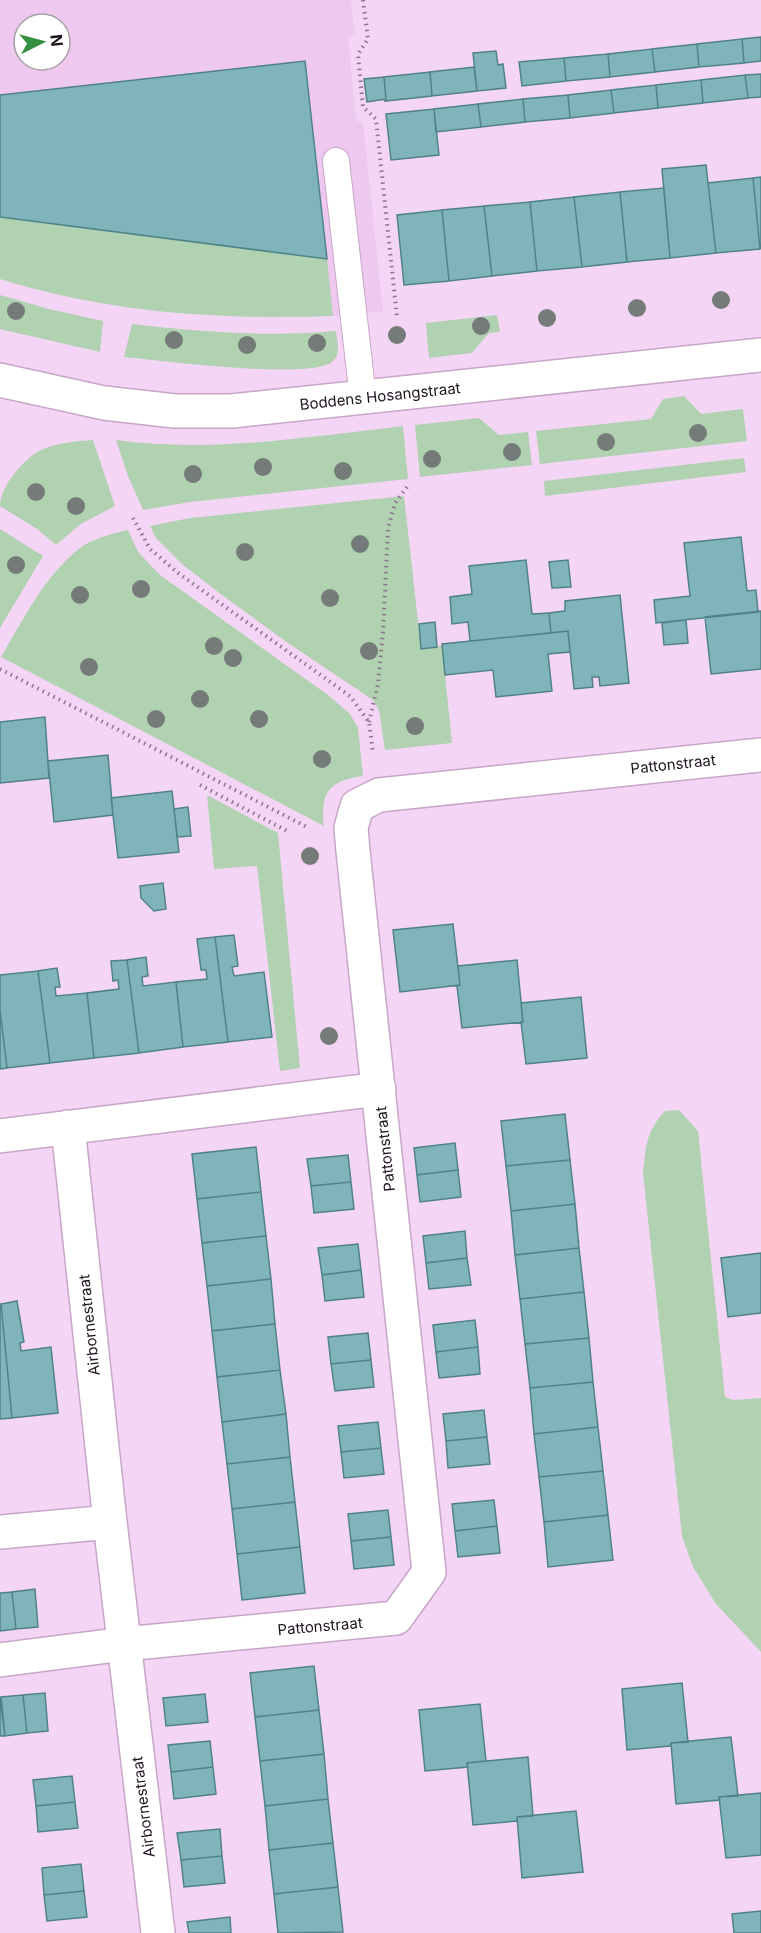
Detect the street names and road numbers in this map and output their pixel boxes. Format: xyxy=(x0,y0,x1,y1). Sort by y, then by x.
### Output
street label: Boddens Hosangstraat xyxy=(299,378,461,414)
street label: Pattonstraat xyxy=(630,750,717,778)
street label: Pattonstraat xyxy=(371,1105,399,1192)
street label: Airbornestraat xyxy=(74,1273,104,1377)
street label: Pattonstraat xyxy=(277,1613,363,1639)
street label: Airbornestraat xyxy=(127,1755,159,1859)

